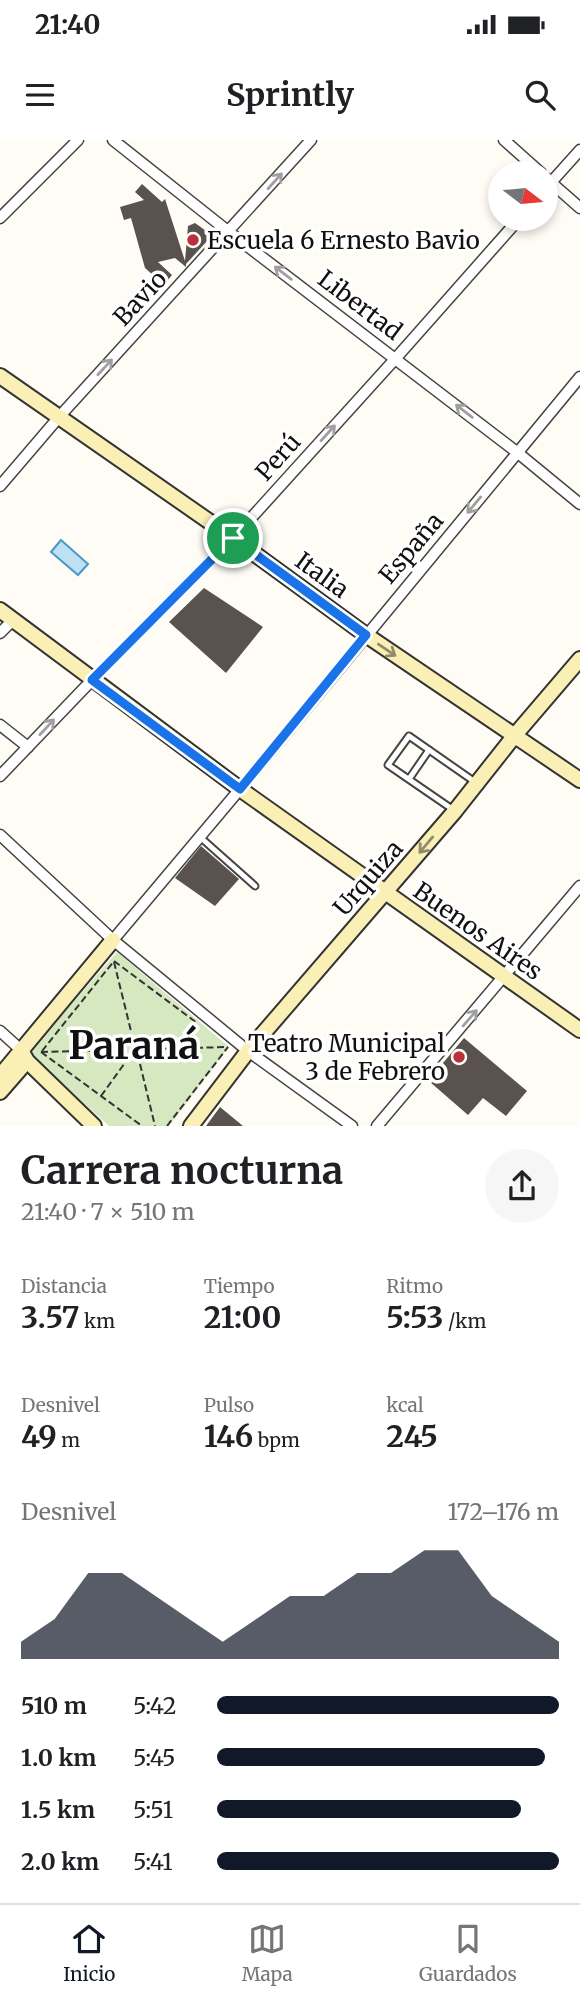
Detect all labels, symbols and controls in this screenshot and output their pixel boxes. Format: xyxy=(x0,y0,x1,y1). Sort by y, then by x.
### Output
text: 21:40 xyxy=(35,8,100,41)
text: Sprintly xyxy=(226,75,354,115)
icon: menu xyxy=(21,76,59,114)
icon: search xyxy=(521,76,559,114)
north arrow xyxy=(488,161,558,231)
map controls xyxy=(488,161,558,231)
one-way arrow xyxy=(267,172,283,190)
place label: Escuela 6 Ernesto Bavio xyxy=(207,225,480,256)
marker: Escuela 6 Ernesto Bavio xyxy=(185,232,201,248)
street label: Libertad xyxy=(312,263,408,347)
street label: Bavio xyxy=(107,264,173,332)
one-way arrow xyxy=(274,265,293,280)
one-way arrow xyxy=(97,358,113,376)
one-way arrow xyxy=(455,403,473,418)
one-way arrow xyxy=(320,424,336,442)
street label: Perú xyxy=(249,427,307,487)
one-way arrow xyxy=(466,496,482,514)
street label: España xyxy=(372,506,450,590)
pin xyxy=(203,508,263,568)
icon: arrive xyxy=(214,519,252,557)
street label: Italia xyxy=(289,545,355,605)
one-way arrow xyxy=(377,643,396,657)
one-way arrow xyxy=(39,719,56,736)
street label: Urquiza xyxy=(327,834,410,922)
one-way arrow xyxy=(418,836,434,854)
street label: Buenos Aires xyxy=(408,875,548,987)
one-way arrow xyxy=(462,1010,478,1028)
district label: Paraná xyxy=(68,1022,200,1069)
place label: Teatro Municipal 3 de Febrero xyxy=(248,1028,445,1087)
marker: Teatro Municipal 3 de Febrero xyxy=(451,1049,467,1065)
text: Carrera nocturna xyxy=(21,1147,343,1194)
button: share xyxy=(485,1149,559,1223)
text: 21:40 · 7 × 510 m xyxy=(21,1197,195,1226)
text: Distancia xyxy=(21,1274,107,1298)
text: Tiempo xyxy=(204,1274,275,1298)
text: Ritmo xyxy=(386,1274,443,1298)
text: 3.57 xyxy=(21,1298,80,1336)
text: 21:00 xyxy=(204,1298,281,1336)
text: 5:53 xyxy=(386,1298,444,1336)
text: km xyxy=(80,1309,115,1333)
text: /km xyxy=(444,1309,486,1333)
text: Desnivel xyxy=(21,1393,100,1417)
text: Pulso xyxy=(204,1393,254,1417)
text: kcal xyxy=(386,1393,424,1417)
text: 49 xyxy=(21,1417,57,1455)
text: 146 xyxy=(204,1417,253,1455)
text: 245 xyxy=(386,1417,438,1455)
text: m xyxy=(57,1428,80,1452)
text: bpm xyxy=(253,1428,300,1452)
text: Desnivel xyxy=(21,1497,116,1526)
text: 172–176 m xyxy=(448,1497,559,1526)
text: 510 m xyxy=(21,1691,87,1720)
text: 5:42 xyxy=(133,1691,176,1720)
text: 1.0 km xyxy=(21,1743,96,1772)
text: 5:45 xyxy=(133,1743,175,1772)
text: 1.5 km xyxy=(21,1795,95,1824)
text: 5:51 xyxy=(133,1795,173,1824)
text: 2.0 km xyxy=(21,1847,99,1876)
text: 5:41 xyxy=(133,1847,173,1876)
tab: Inicio xyxy=(63,1920,115,1986)
tab: Mapa xyxy=(242,1920,293,1986)
tab: Guardados xyxy=(419,1920,517,1986)

